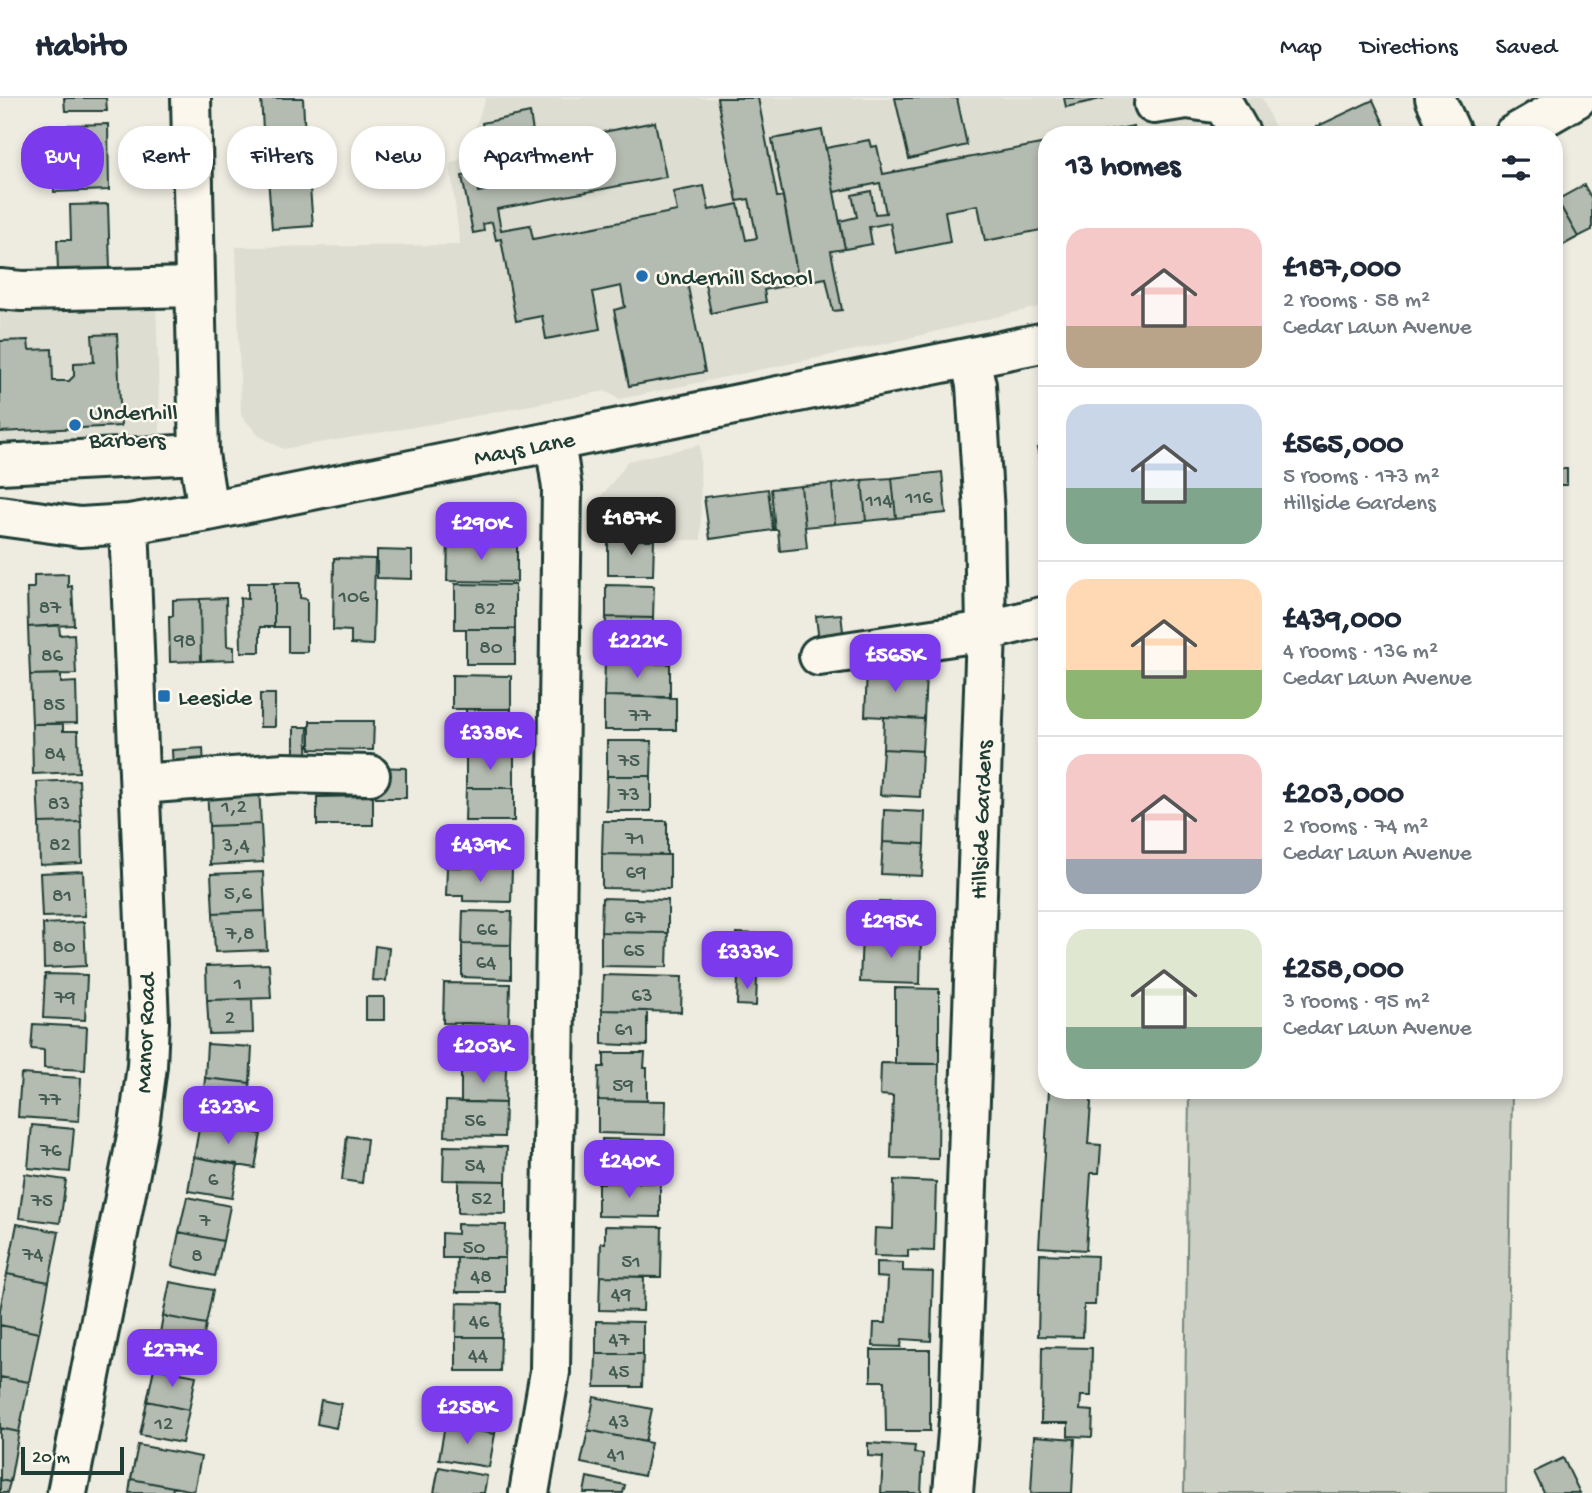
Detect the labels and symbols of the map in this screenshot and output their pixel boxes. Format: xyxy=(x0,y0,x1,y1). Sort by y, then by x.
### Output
place label: Underhill School xyxy=(656,265,813,294)
marker: Underhill School xyxy=(634,268,650,284)
place label: Underhill Barbers xyxy=(88,400,178,457)
marker: Underhill Barbers xyxy=(67,417,83,433)
street label: Mays Lane xyxy=(472,426,578,474)
house number: 116 xyxy=(904,487,933,512)
house number: 114 xyxy=(865,490,893,515)
pin: £187K xyxy=(582,498,680,557)
pin: £290K xyxy=(432,503,530,562)
house number: 106 xyxy=(337,586,370,611)
house number: 87 xyxy=(39,597,62,622)
house number: 82 xyxy=(474,598,496,623)
pin: £222K xyxy=(588,620,686,680)
house number: 98 xyxy=(173,630,196,655)
pin: £565K xyxy=(846,634,944,694)
house number: 80 xyxy=(479,637,503,662)
house number: 86 xyxy=(41,645,63,670)
place label: Leeside xyxy=(178,685,253,714)
marker: Leeside xyxy=(156,688,172,704)
house number: 85 xyxy=(43,694,65,719)
house number: 77 xyxy=(628,705,652,730)
pin: £338K xyxy=(441,712,539,772)
street label: Hillside Gardens xyxy=(966,739,1001,900)
house number: 84 xyxy=(44,743,66,768)
house number: 75 xyxy=(617,750,640,775)
house number: 73 xyxy=(617,784,640,809)
house number: 83 xyxy=(48,793,70,818)
house number: 1,2 xyxy=(220,796,247,821)
pin: £439K xyxy=(431,824,529,884)
house number: 71 xyxy=(624,828,645,853)
house number: 82 xyxy=(49,834,71,859)
house number: 3,4 xyxy=(221,835,250,860)
house number: 69 xyxy=(625,862,647,887)
house number: 5,6 xyxy=(224,883,252,908)
house number: 81 xyxy=(52,885,72,910)
pin: £295K xyxy=(842,900,940,960)
house number: 67 xyxy=(624,907,647,932)
house number: 66 xyxy=(476,919,498,944)
house number: 7,8 xyxy=(224,923,255,948)
pin: £333K xyxy=(698,932,796,991)
house number: 80 xyxy=(52,936,76,961)
house number: 65 xyxy=(623,940,645,965)
house number: 64 xyxy=(476,952,496,977)
street label: Manor Road xyxy=(131,971,164,1094)
house number: 1 xyxy=(233,973,242,998)
house number: 63 xyxy=(631,985,653,1010)
house number: 79 xyxy=(53,987,76,1012)
house number: 2 xyxy=(225,1007,235,1032)
house number: 61 xyxy=(614,1019,634,1044)
pin: £203K xyxy=(434,1026,532,1085)
house number: 59 xyxy=(612,1075,634,1100)
pin: £323K xyxy=(179,1086,277,1146)
house number: 77 xyxy=(38,1089,62,1114)
house number: 56 xyxy=(464,1110,486,1135)
house number: 76 xyxy=(39,1140,62,1165)
pin: £240K xyxy=(580,1140,678,1200)
house number: 54 xyxy=(465,1155,486,1180)
house number: 6 xyxy=(208,1169,219,1194)
house number: 52 xyxy=(471,1188,493,1213)
house number: 75 xyxy=(30,1190,53,1215)
house number: 7 xyxy=(199,1210,212,1235)
house number: 50 xyxy=(463,1237,486,1262)
house number: 74 xyxy=(22,1244,43,1269)
house number: 8 xyxy=(191,1245,203,1270)
house number: 51 xyxy=(621,1251,641,1276)
house number: 48 xyxy=(470,1266,492,1291)
house number: 49 xyxy=(611,1284,632,1309)
house number: 46 xyxy=(469,1311,490,1336)
house number: 47 xyxy=(609,1329,631,1354)
pin: £277K xyxy=(123,1330,221,1389)
house number: 44 xyxy=(468,1345,488,1370)
house number: 45 xyxy=(609,1361,629,1386)
pin: £258K xyxy=(418,1386,516,1446)
house number: 43 xyxy=(609,1411,629,1436)
house number: 12 xyxy=(154,1413,173,1438)
scale bar xyxy=(21,1444,124,1476)
house number: 41 xyxy=(607,1444,625,1469)

